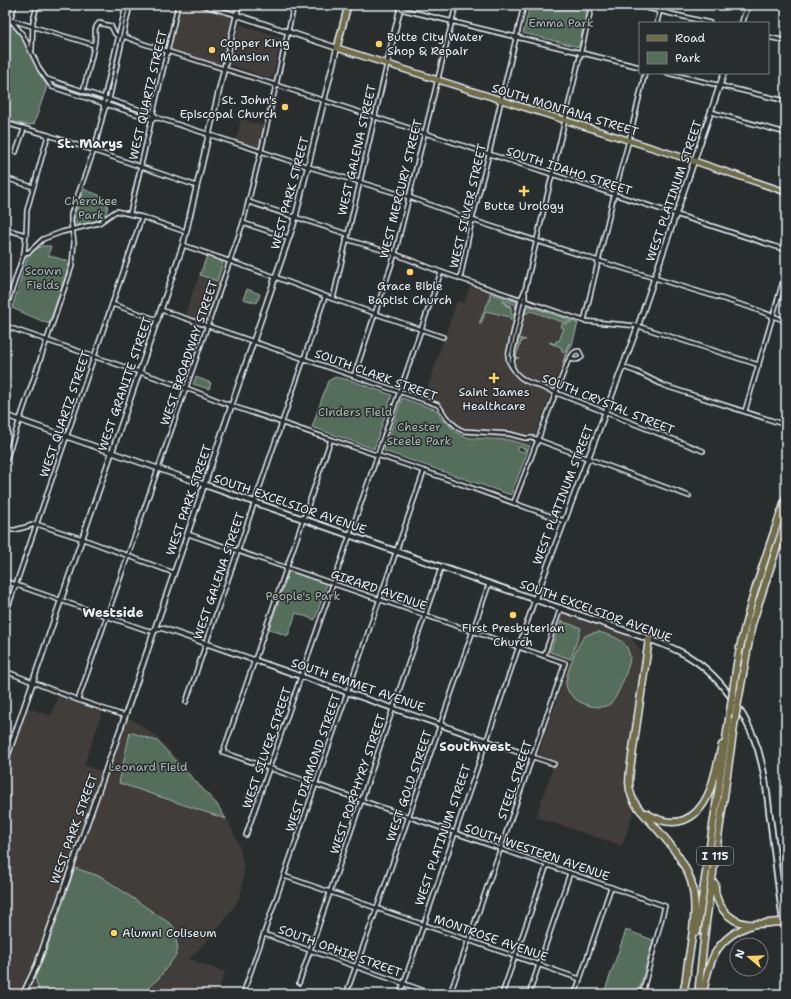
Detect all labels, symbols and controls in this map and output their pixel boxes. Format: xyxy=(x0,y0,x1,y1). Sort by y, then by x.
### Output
park label: Emma Park xyxy=(528,15,594,31)
legend xyxy=(639,22,769,74)
street label: WEST QUARTZ STREET xyxy=(125,28,171,162)
place label: Butte City Water Shop & Repair xyxy=(387,29,484,59)
text: Road xyxy=(675,30,706,46)
place label: Copper King Mansion xyxy=(220,35,290,65)
marker: Butte City Water Shop & Repair xyxy=(374,39,384,49)
marker: Copper King Mansion xyxy=(207,45,217,55)
text: Park xyxy=(675,50,701,66)
street label: SOUTH MONTANA STREET xyxy=(490,80,641,140)
street label: WEST GALENA STREET xyxy=(334,82,380,217)
place label: St. John's Episcopal Church xyxy=(180,92,277,122)
marker: St. John's Episcopal Church xyxy=(280,102,290,112)
street label: WEST MERCURY STREET xyxy=(376,117,426,260)
street label: WEST PLATINUM STREET xyxy=(642,118,706,264)
street label: WEST PARK STREET xyxy=(267,134,313,251)
district label: St. Marys xyxy=(57,135,123,152)
street label: WEST SILVER STREET xyxy=(446,142,490,270)
street label: SOUTH IDAHO STREET xyxy=(504,143,635,199)
marker: Butte Urology xyxy=(518,185,530,197)
park label: Cherokee Park xyxy=(64,193,118,223)
place label: Butte Urology xyxy=(484,198,564,214)
park label: Scown Fields xyxy=(24,263,62,293)
marker: Grace Bible Baptist Church xyxy=(405,267,415,277)
street label: WEST BROADWAY STREET xyxy=(157,278,222,428)
place label: Grace Bible Baptist Church xyxy=(368,278,452,308)
street label: WEST GRANITE STREET xyxy=(94,314,156,453)
street label: SOUTH CLARK STREET xyxy=(312,345,440,405)
street label: WEST QUARTZ STREET xyxy=(36,348,94,479)
street label: SOUTH CRYSTAL STREET xyxy=(539,370,677,438)
marker: Saint James Healthcare xyxy=(488,372,500,384)
place label: Saint James Healthcare xyxy=(458,384,530,414)
park label: Cinders Field xyxy=(318,404,393,420)
park label: Chester Steele Park xyxy=(386,419,452,449)
street label: WEST PLATINUM STREET xyxy=(529,422,597,567)
street label: WEST PARK STREET xyxy=(162,442,216,558)
street label: SOUTH EXCELSIOR AVENUE xyxy=(211,470,369,538)
street label: WEST GALENA STREET xyxy=(190,510,249,642)
street label: GIRARD AVENUE xyxy=(329,566,429,614)
street label: SOUTH EXCELSIOR AVENUE xyxy=(518,576,674,646)
park label: People's Park xyxy=(266,588,341,604)
district label: Westside xyxy=(83,604,144,621)
marker: First Presbyterian Church xyxy=(508,610,518,620)
place label: First Presbyterian Church xyxy=(462,620,564,650)
street label: SOUTH EMMET AVENUE xyxy=(289,655,427,715)
street label: WEST SILVER STREET xyxy=(239,685,295,811)
street label: WEST DIAMOND STREET xyxy=(282,691,344,834)
street label: WEST PORPHYRY STREET xyxy=(326,711,390,856)
street label: WEST GOLD STREET xyxy=(382,728,436,844)
district label: Southwest xyxy=(439,738,511,755)
street label: STEEL STREET xyxy=(494,738,536,822)
park label: Leonard Field xyxy=(108,759,188,775)
street label: WEST PLATINUM STREET xyxy=(411,762,475,908)
street label: WEST PARK STREET xyxy=(47,771,102,886)
street label: SOUTH WESTERN AVENUE xyxy=(462,820,612,884)
road number: I 115 xyxy=(697,847,733,865)
street label: MONTROSE AVENUE xyxy=(432,911,550,965)
street label: SOUTH OPHIR STREET xyxy=(276,921,404,981)
place label: Alumni Coliseum xyxy=(122,925,217,941)
marker: Alumni Coliseum xyxy=(109,928,119,938)
north arrow xyxy=(729,937,769,977)
text: N xyxy=(732,947,749,960)

